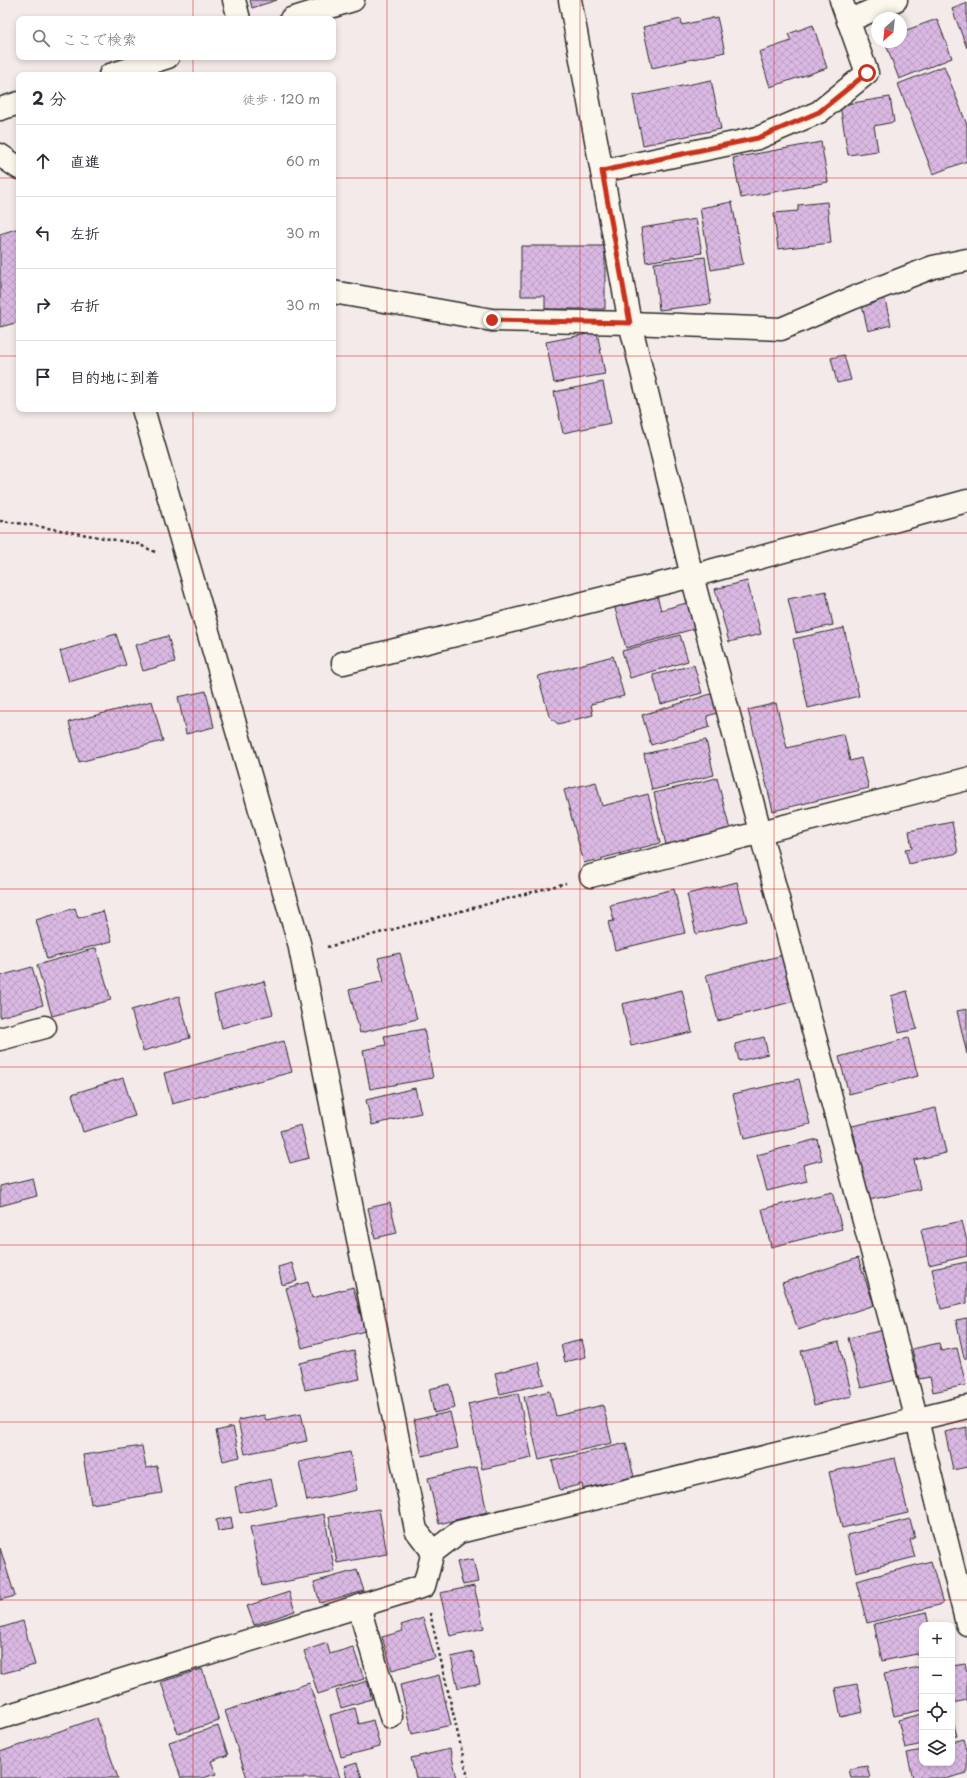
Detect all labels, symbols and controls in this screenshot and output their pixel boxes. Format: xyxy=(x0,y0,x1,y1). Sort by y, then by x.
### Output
north arrow xyxy=(871,12,907,48)
search box xyxy=(16,16,336,60)
icon: search xyxy=(30,27,52,49)
text: ここで検索 xyxy=(62,27,137,50)
route start xyxy=(858,64,876,82)
text: 2 分 xyxy=(32,85,66,111)
text: 徒歩 · 120 m xyxy=(243,89,320,108)
text: 直進 xyxy=(70,149,100,172)
icon: ahead xyxy=(32,150,54,172)
text: 60 m xyxy=(286,151,320,170)
text: 左折 xyxy=(70,221,100,244)
icon: left xyxy=(32,222,54,244)
text: 30 m xyxy=(286,223,320,242)
text: 右折 xyxy=(70,293,100,316)
icon: right xyxy=(32,294,54,316)
text: 30 m xyxy=(286,295,320,314)
route end xyxy=(483,311,501,329)
text: 目的地に到着 xyxy=(70,365,160,388)
icon: arrive xyxy=(32,366,54,388)
map controls xyxy=(919,1622,955,1766)
button: + xyxy=(919,1622,955,1658)
button: − xyxy=(919,1658,955,1694)
button: locate xyxy=(919,1694,955,1730)
button: layers xyxy=(919,1730,955,1766)

